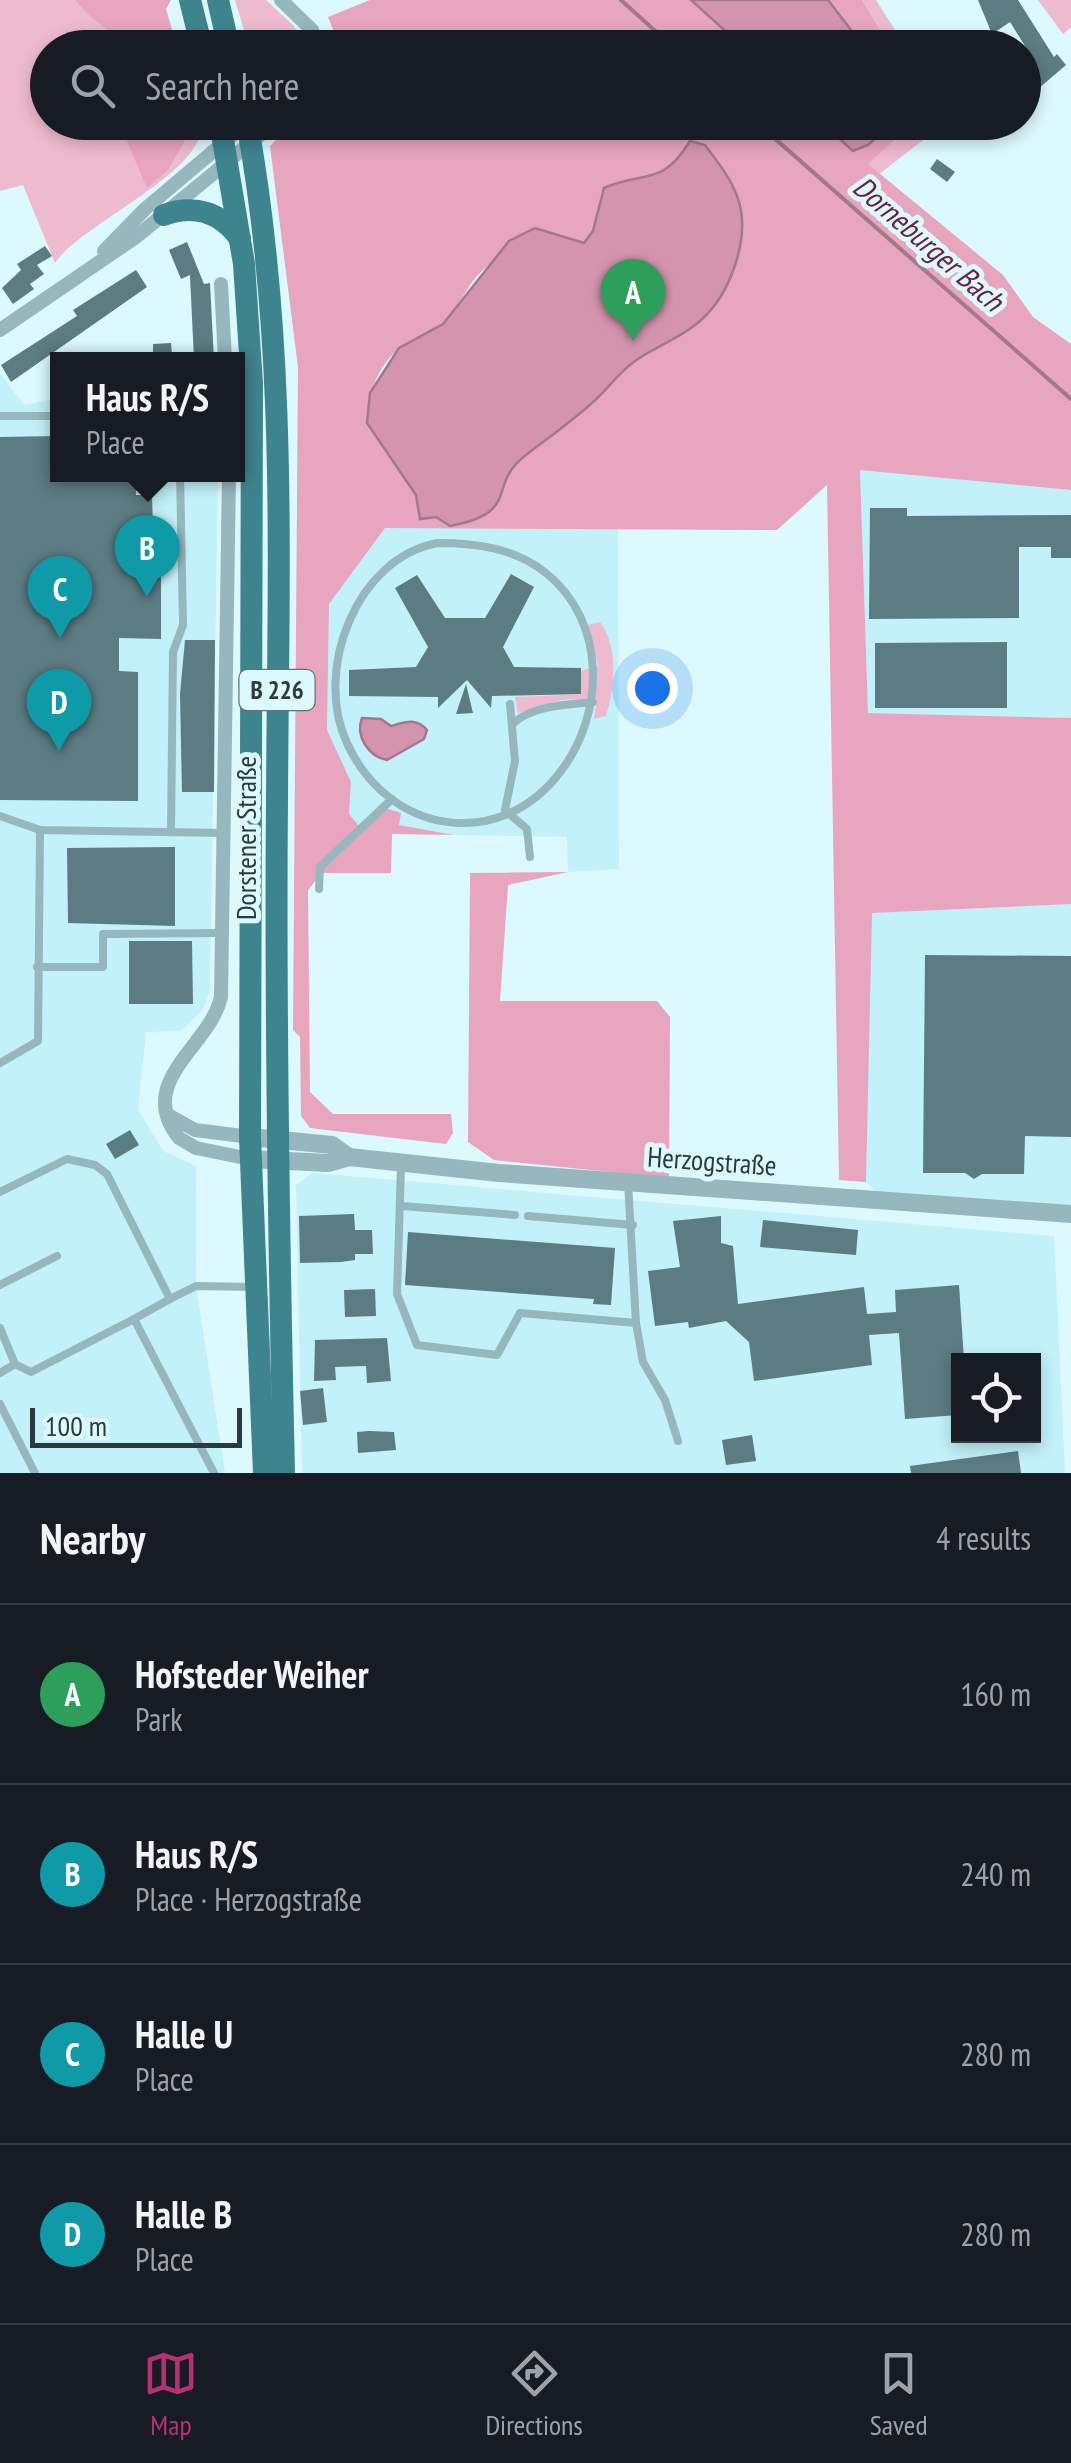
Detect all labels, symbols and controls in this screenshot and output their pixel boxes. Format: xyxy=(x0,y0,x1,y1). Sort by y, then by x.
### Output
search box xyxy=(30,30,1041,140)
icon: search xyxy=(65,58,120,113)
text: Search here xyxy=(145,61,299,110)
water label: Dorneburger Bach xyxy=(846,167,1014,320)
pin: A xyxy=(600,258,666,341)
popup xyxy=(50,352,245,482)
text: Haus R/S xyxy=(86,372,209,421)
text: Place xyxy=(86,421,145,463)
pin: B xyxy=(114,514,180,597)
pin: C xyxy=(28,556,92,638)
your location xyxy=(627,663,678,714)
pin: D xyxy=(27,668,92,751)
road number: B 226 xyxy=(240,670,314,710)
street label: Dorstener Straße xyxy=(227,756,264,920)
street label: Herzogstraße xyxy=(646,1138,778,1183)
map controls xyxy=(951,1353,1041,1443)
button: locate xyxy=(951,1353,1041,1443)
scale bar xyxy=(30,1403,242,1448)
text: 100 m xyxy=(45,1407,107,1444)
text: Nearby xyxy=(40,1511,145,1566)
text: 4 results xyxy=(936,1517,1031,1559)
text: Hofsteder Weiher xyxy=(135,1649,369,1698)
text: A xyxy=(64,1673,81,1715)
text: 160 m xyxy=(960,1673,1031,1715)
text: Park xyxy=(135,1698,183,1740)
text: Haus R/S xyxy=(135,1829,258,1878)
text: B xyxy=(65,1853,80,1895)
text: 240 m xyxy=(960,1853,1031,1895)
text: Place · Herzogstraße xyxy=(135,1878,362,1920)
text: Halle U xyxy=(135,2009,233,2058)
text: C xyxy=(65,2033,80,2075)
text: 280 m xyxy=(960,2033,1031,2075)
text: Place xyxy=(135,2058,194,2100)
text: Halle B xyxy=(135,2189,232,2238)
text: D xyxy=(64,2213,81,2255)
text: 280 m xyxy=(960,2213,1031,2255)
text: Place xyxy=(135,2238,194,2280)
tab: Map xyxy=(143,2346,198,2443)
tab: Directions xyxy=(485,2346,583,2443)
tab: Saved xyxy=(870,2346,928,2443)

